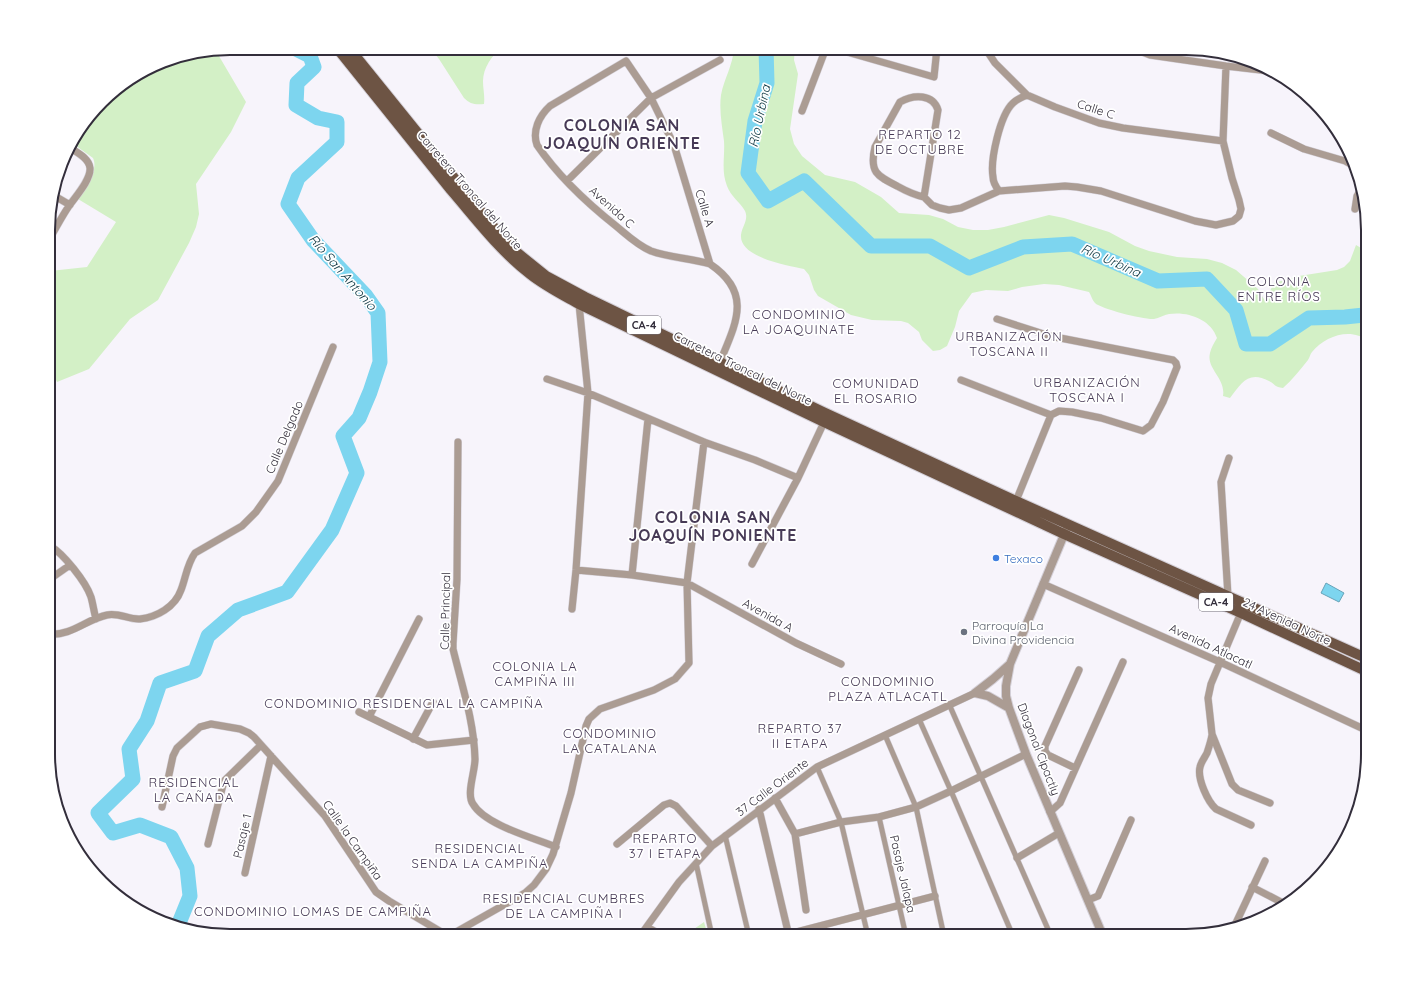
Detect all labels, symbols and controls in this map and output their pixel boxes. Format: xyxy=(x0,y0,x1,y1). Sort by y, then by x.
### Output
water label: Río Urbina xyxy=(745,82,774,149)
street label: Calle C xyxy=(1075,96,1117,122)
district label: COLONIA SAN JOAQUÍN ORIENTE xyxy=(543,115,701,153)
district label: REPARTO 12 DE OCTUBRE xyxy=(875,126,965,157)
street label: Carretera Troncal del Norte xyxy=(414,127,526,253)
street label: Avenida C xyxy=(586,183,638,231)
street label: Calle A xyxy=(692,187,718,229)
water label: Río San Antonio xyxy=(306,231,381,314)
water label: Río Urbina xyxy=(1079,240,1144,281)
district label: COLONIA ENTRE RÍOS xyxy=(1237,273,1321,304)
district label: CONDOMINIO LA JOAQUINATE xyxy=(743,306,855,337)
road number: CA-4 xyxy=(627,316,661,334)
street label: Carretera Troncal del Norte xyxy=(671,328,815,408)
district label: URBANIZACIÓN TOSCANA II xyxy=(955,328,1063,359)
district label: URBANIZACIÓN TOSCANA I xyxy=(1033,374,1141,405)
district label: COMUNIDAD EL ROSARIO xyxy=(832,375,920,406)
street label: Calle Delgado xyxy=(262,398,306,476)
district label: COLONIA SAN JOAQUÍN PONIENTE xyxy=(628,507,798,545)
place label: Texaco xyxy=(1004,551,1043,566)
marker: Texaco xyxy=(991,553,1001,563)
street label: Calle Principal xyxy=(437,572,453,650)
road number: CA-4 xyxy=(1199,593,1233,611)
street label: 24 Avenida Norte xyxy=(1241,594,1334,648)
street label: Avenida A xyxy=(740,595,796,635)
place label: Parroquía La Divina Providencia xyxy=(972,618,1074,647)
street label: Avenida Atlacatl xyxy=(1167,620,1255,672)
marker: Parroquía La Divina Providencia xyxy=(959,627,969,637)
district label: COLONIA LA CAMPIÑA III xyxy=(492,658,578,689)
district label: CONDOMINIO PLAZA ATLACATL xyxy=(828,673,948,704)
district label: CONDOMINIO RESIDENCIAL LA CAMPIÑA xyxy=(264,695,544,711)
street label: Diagonal Cipactly xyxy=(1014,701,1064,797)
district label: REPARTO 37 II ETAPA xyxy=(758,720,842,751)
district label: CONDOMINIO LA CATALANA xyxy=(563,725,657,756)
street label: 37 Calle Oriente xyxy=(733,755,811,819)
district label: RESIDENCIAL LA CAÑADA xyxy=(149,774,239,805)
street label: Calle la Campiña xyxy=(320,797,386,883)
street label: Pasaje 1 xyxy=(230,812,254,860)
district label: REPARTO 37 I ETAPA xyxy=(629,830,701,861)
street label: Pasaje Jalapa xyxy=(887,834,919,914)
district label: RESIDENCIAL SENDA LA CAMPIÑA xyxy=(412,840,548,871)
district label: RESIDENCIAL CUMBRES DE LA CAMPIÑA I xyxy=(483,890,645,921)
district label: CONDOMINIO LOMAS DE CAMPIÑA xyxy=(194,903,432,919)

